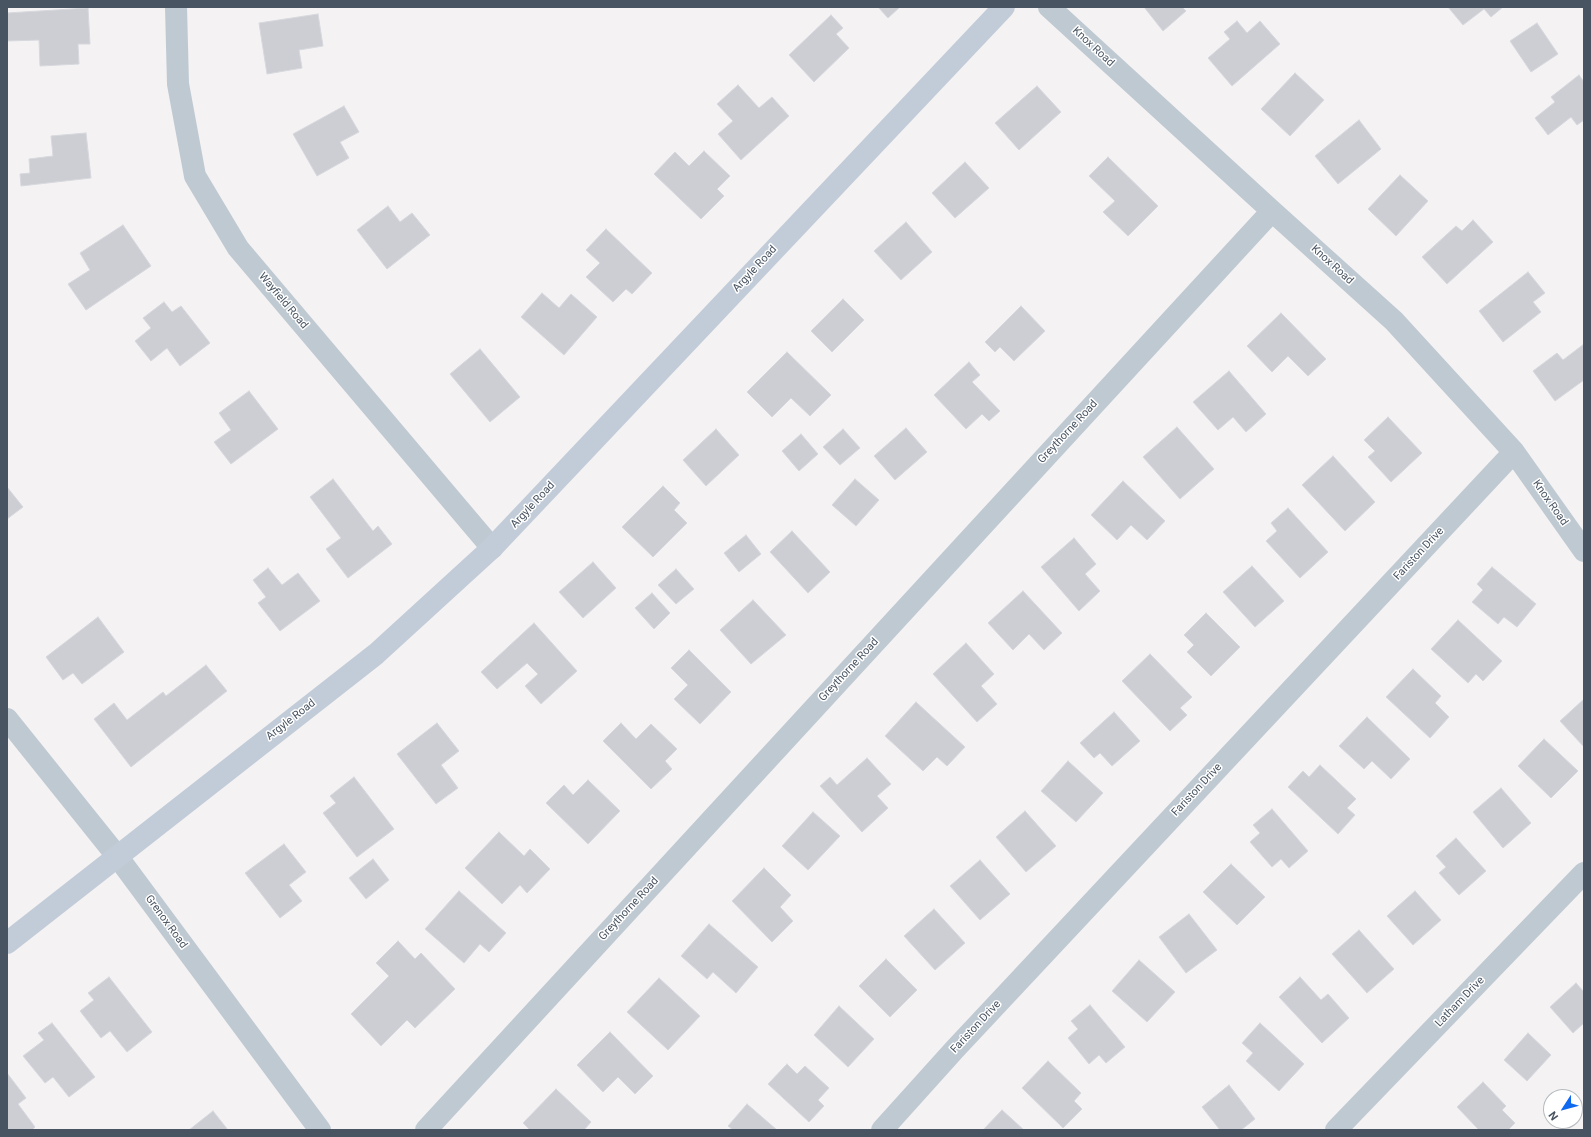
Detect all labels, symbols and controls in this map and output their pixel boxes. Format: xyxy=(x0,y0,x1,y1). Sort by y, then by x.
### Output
street label: Knox Road xyxy=(1069,24,1117,70)
street label: Argyle Road xyxy=(730,243,780,295)
street label: Knox Road xyxy=(1308,243,1356,287)
street label: Wayfield Road xyxy=(256,270,310,332)
street label: Greythorne Road xyxy=(1035,398,1101,466)
street label: Knox Road xyxy=(1530,478,1570,528)
street label: Argyle Road xyxy=(508,479,558,531)
street label: Fariston Drive xyxy=(1391,525,1447,583)
street label: Greythorne Road xyxy=(816,636,882,704)
street label: Argyle Road xyxy=(264,697,318,743)
street label: Fariston Drive xyxy=(1169,761,1225,819)
street label: Greythorne Road xyxy=(596,875,662,943)
street label: Grenox Road xyxy=(142,893,190,951)
street label: Latham Drive xyxy=(1433,974,1487,1030)
street label: Fariston Drive xyxy=(948,998,1004,1056)
north arrow xyxy=(1543,1089,1583,1129)
text: N xyxy=(1546,1109,1561,1123)

